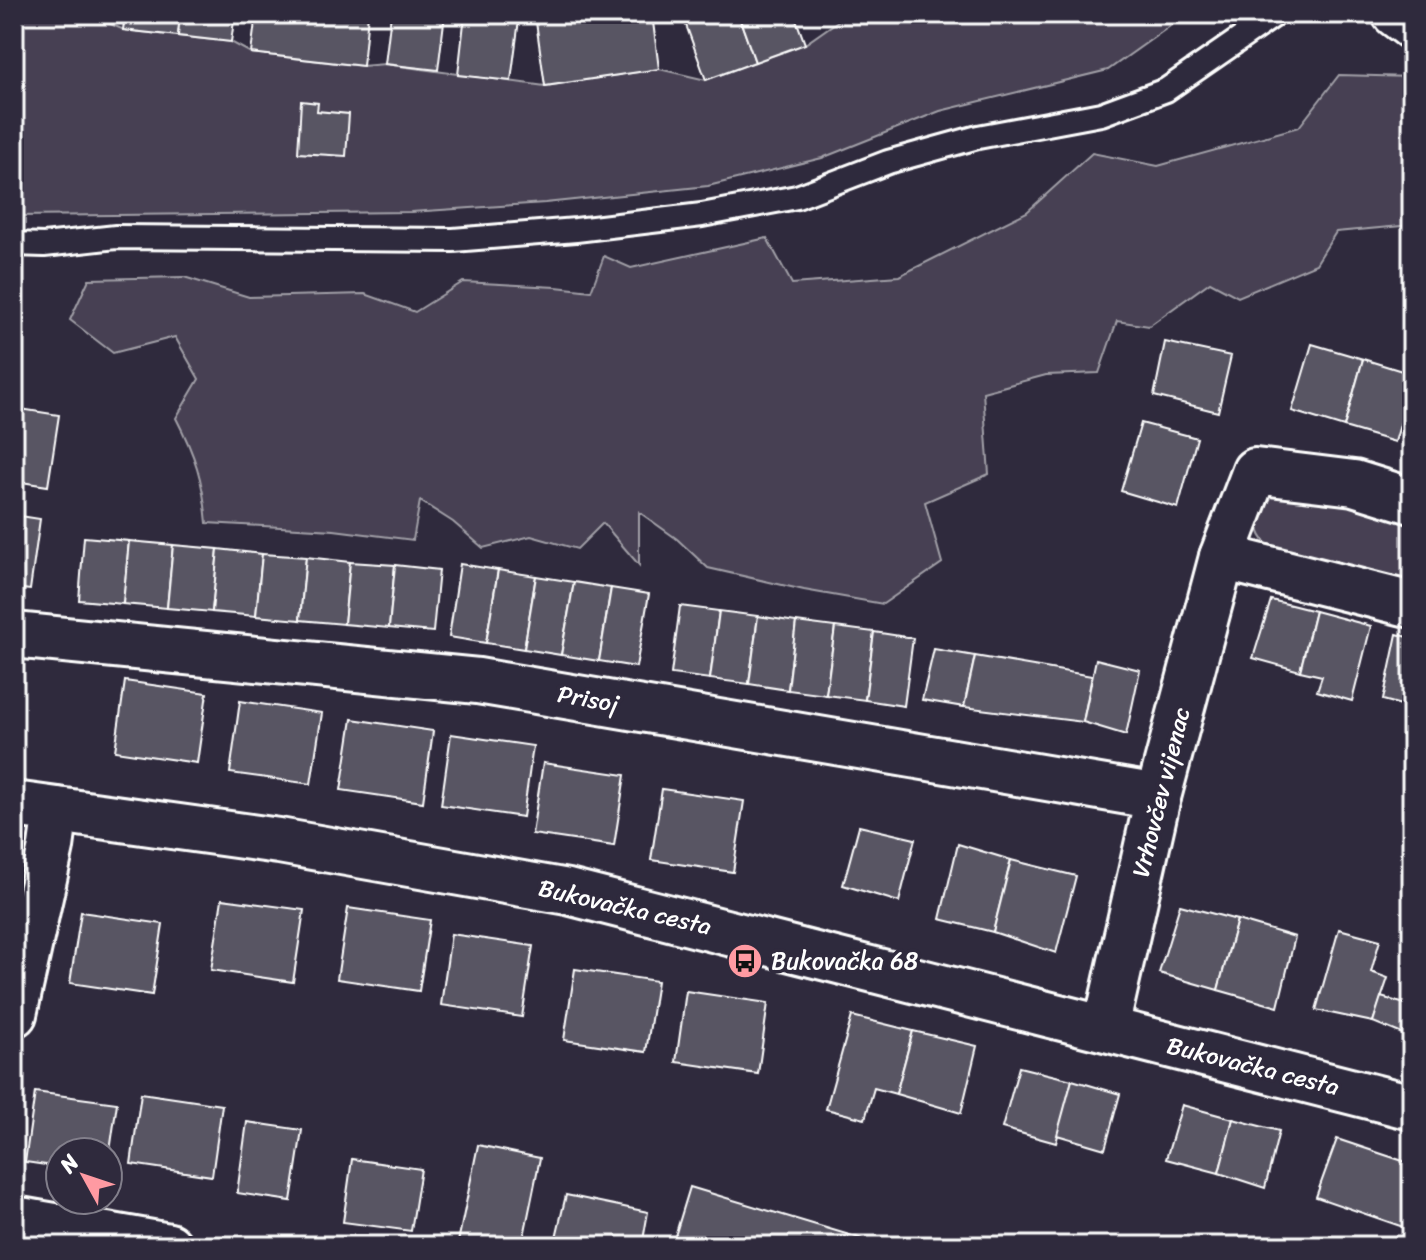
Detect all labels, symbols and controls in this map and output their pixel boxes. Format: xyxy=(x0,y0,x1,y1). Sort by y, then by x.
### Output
street label: Prisoj xyxy=(554,673,623,725)
street label: Vrhovčev vijenac xyxy=(1120,702,1202,882)
street label: Bukovačka cesta xyxy=(534,867,716,947)
place label: Bukovačka 68 xyxy=(771,940,918,982)
bus stop icon: Bukovačka 68 xyxy=(726,942,764,980)
street label: Bukovačka cesta xyxy=(1162,1024,1344,1108)
north arrow xyxy=(44,1136,124,1216)
text: N xyxy=(49,1145,89,1183)

